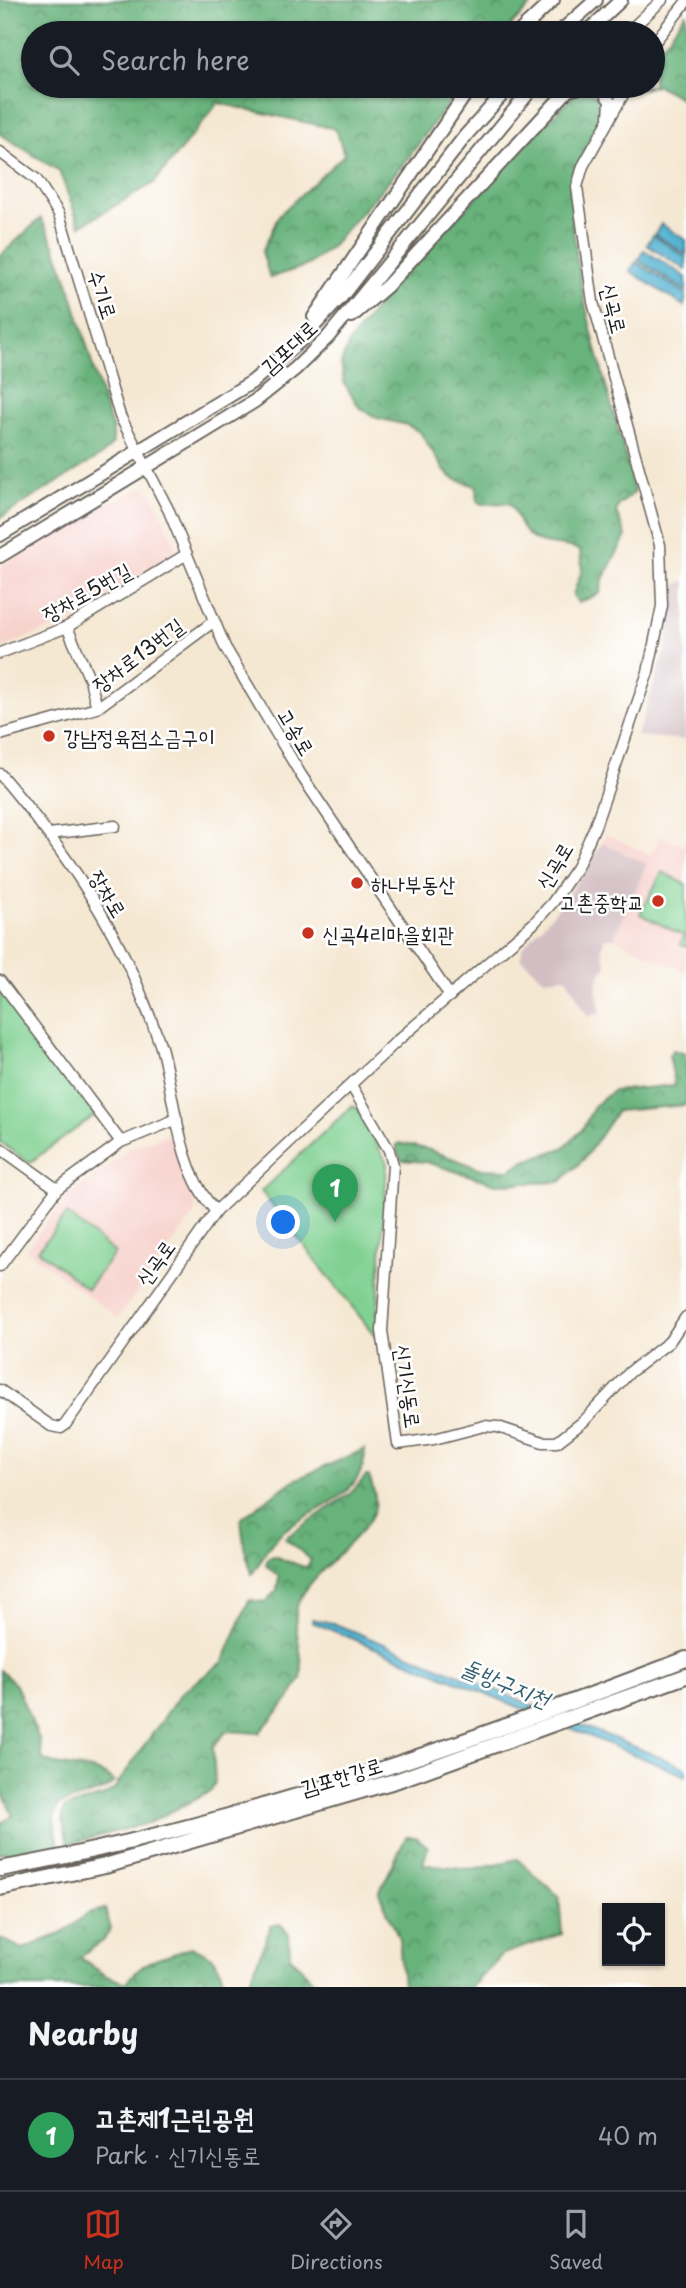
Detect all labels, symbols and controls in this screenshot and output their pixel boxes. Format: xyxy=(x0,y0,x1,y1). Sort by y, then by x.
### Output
search box xyxy=(21,21,665,98)
text: Search here xyxy=(101,40,250,79)
icon: search xyxy=(45,41,83,79)
street label: 수기로 xyxy=(81,265,127,323)
street label: 신곡로 xyxy=(593,280,637,336)
street label: 김포대로 xyxy=(252,311,324,381)
street label: 장차로5번길 xyxy=(35,553,137,629)
street label: 장차로13번길 xyxy=(84,609,190,699)
street label: 고송로 xyxy=(270,701,324,761)
place label: 강남정육점소금구이 xyxy=(63,720,215,752)
marker: 강남정육점소금구이 xyxy=(41,728,57,744)
street label: 신곡로 xyxy=(526,835,580,895)
street label: 장차로 xyxy=(82,863,136,923)
place label: 하나부동산 xyxy=(371,867,456,899)
marker: 하나부동산 xyxy=(349,875,365,891)
place label: 고촌중학교 xyxy=(560,885,644,917)
marker: 고촌중학교 xyxy=(650,893,666,909)
place label: 신곡4리마을회관 xyxy=(322,917,454,949)
marker: 신곡4리마을회관 xyxy=(300,925,316,941)
pin: 1 xyxy=(312,1164,358,1222)
your location xyxy=(266,1205,300,1239)
street label: 신곡로 xyxy=(126,1232,182,1292)
street label: 신기신동로 xyxy=(387,1342,431,1430)
water label: 돌방구지천 xyxy=(457,1648,558,1716)
street label: 김포한강로 xyxy=(296,1747,386,1803)
map controls xyxy=(602,1903,665,1966)
button: locate xyxy=(602,1903,665,1966)
text: Nearby xyxy=(28,2010,138,2055)
text: 고촌제1근린공원 xyxy=(95,2098,254,2137)
text: 1 xyxy=(46,2118,57,2153)
text: 40 m xyxy=(598,2118,658,2153)
text: Park · 신기신동로 xyxy=(95,2137,261,2172)
tab: Map xyxy=(83,2205,124,2275)
tab: Directions xyxy=(290,2205,383,2275)
tab: Saved xyxy=(549,2205,603,2275)

